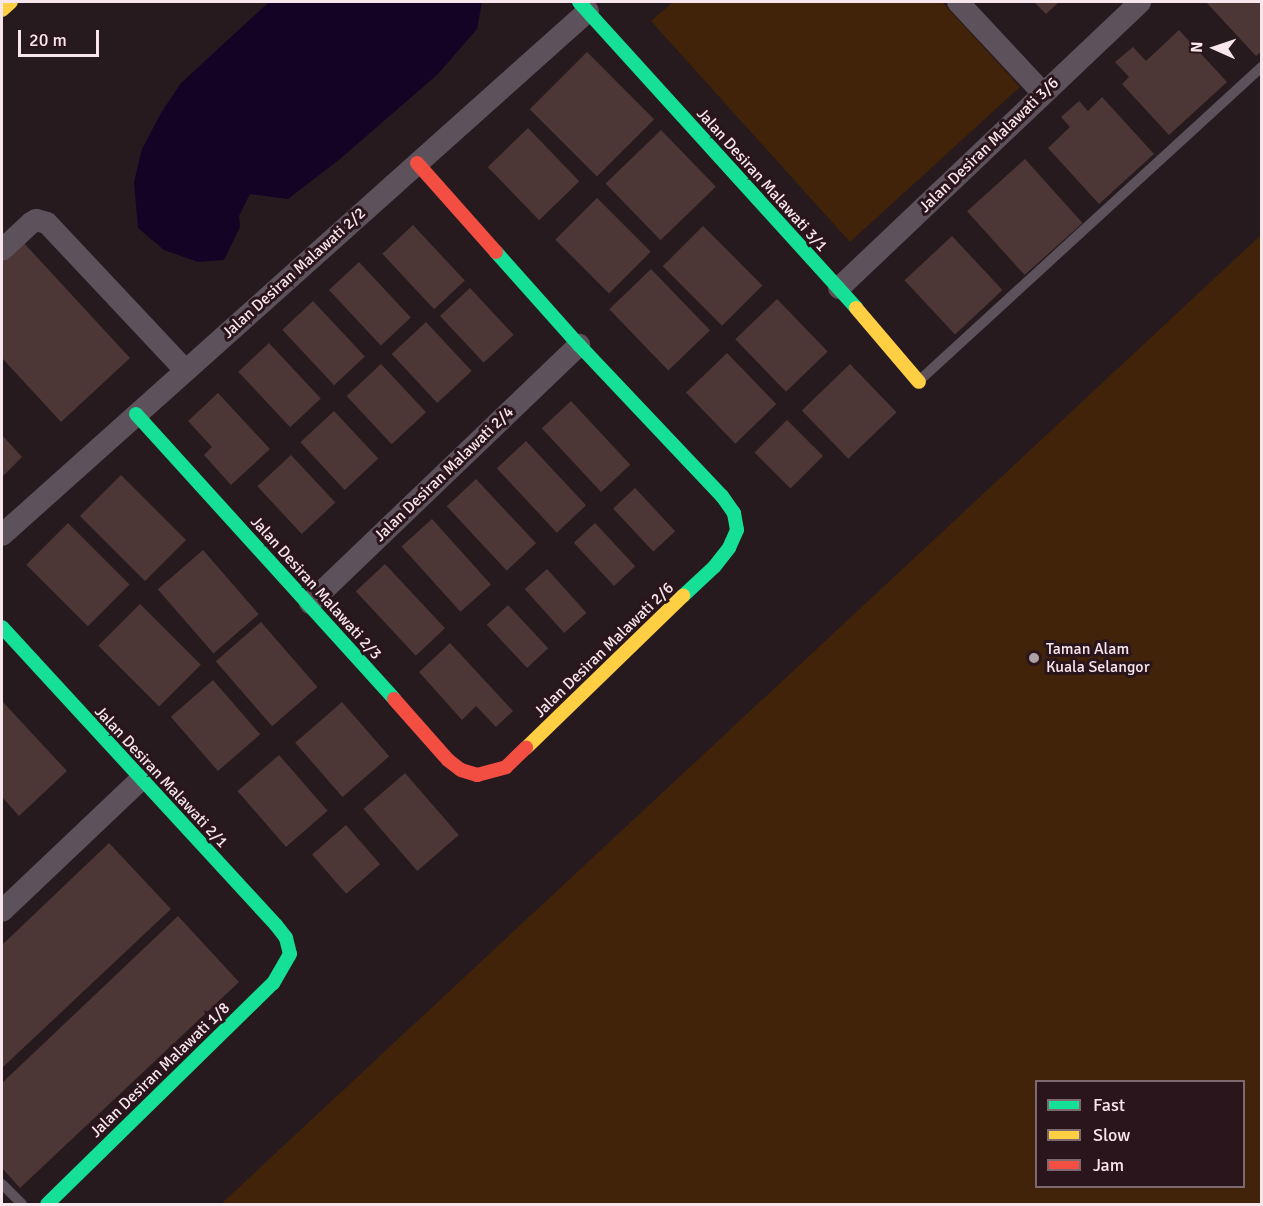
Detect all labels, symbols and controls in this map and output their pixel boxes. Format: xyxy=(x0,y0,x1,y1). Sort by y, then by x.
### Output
scale bar xyxy=(21,18,102,56)
north arrow xyxy=(1185,18,1245,78)
text: 20 m xyxy=(29,29,67,51)
text: N xyxy=(1187,41,1207,53)
street label: Jalan Desiran Malawati 3/6 xyxy=(915,73,1063,217)
street label: Jalan Desiran Malawati 3/1 xyxy=(692,104,832,256)
street label: Jalan Desiran Malawati 2/2 xyxy=(218,203,370,343)
street label: Jalan Desiran Malawati 2/4 xyxy=(370,402,518,546)
street label: Jalan Desiran Malawati 2/3 xyxy=(246,512,386,664)
street label: Jalan Desiran Malawati 2/6 xyxy=(530,578,678,722)
place label: Taman Alam Kuala Selangor xyxy=(1046,639,1150,677)
marker: Taman Alam Kuala Selangor xyxy=(1027,651,1041,665)
street label: Jalan Desiran Malawati 2/1 xyxy=(90,702,232,852)
street label: Jalan Desiran Malawati 1/8 xyxy=(86,998,234,1142)
legend xyxy=(1035,1080,1245,1188)
text: Fast xyxy=(1093,1094,1125,1116)
text: Slow xyxy=(1093,1124,1130,1146)
text: Jam xyxy=(1093,1154,1124,1176)

